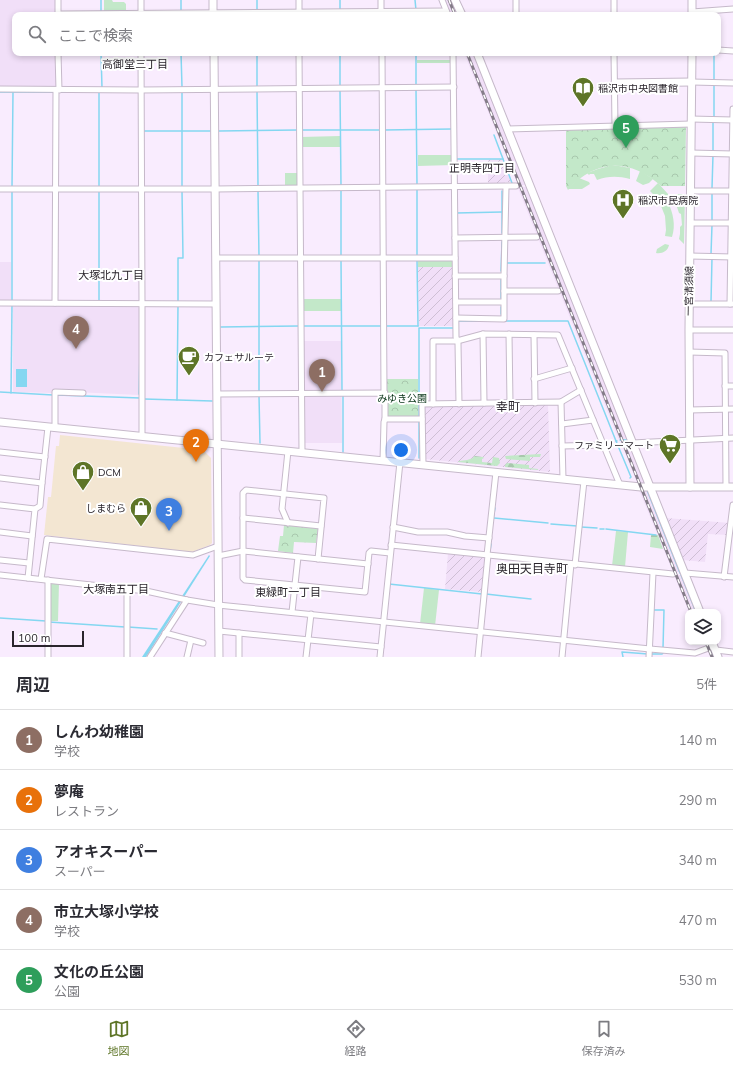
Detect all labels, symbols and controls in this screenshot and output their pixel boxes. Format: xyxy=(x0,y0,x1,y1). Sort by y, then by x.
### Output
search box xyxy=(12,12,721,56)
icon: search xyxy=(26,23,48,45)
text: ここで検索 xyxy=(58,26,133,45)
district label: 高御堂三丁目 xyxy=(102,57,168,71)
library icon: 稲沢市中央図書館 xyxy=(570,75,596,108)
place label: 稲沢市中央図書館 xyxy=(598,82,678,95)
pin: 5 xyxy=(613,115,639,148)
district label: 正明寺四丁目 xyxy=(449,161,515,175)
hospital icon: 稲沢市民病院 xyxy=(610,187,636,220)
place label: 稲沢市民病院 xyxy=(638,194,698,207)
street label: 一宮清須線 xyxy=(682,266,696,316)
district label: 大塚北九丁目 xyxy=(78,268,144,282)
pin: 4 xyxy=(63,316,89,349)
cafe icon: カフェサルーテ xyxy=(176,344,202,377)
place label: カフェサルーテ xyxy=(204,351,274,364)
pin: 1 xyxy=(309,359,335,392)
park label: みゆき公園 xyxy=(377,392,427,405)
district label: 幸町 xyxy=(496,399,520,414)
pin: 2 xyxy=(183,429,209,462)
supermarket icon: ファミリーマート xyxy=(657,432,683,465)
place label: ファミリーマート xyxy=(574,439,654,452)
your location xyxy=(391,440,411,460)
shop icon: DCM xyxy=(70,459,96,492)
place label: DCM xyxy=(98,466,121,479)
shop icon: しまむら xyxy=(128,495,154,528)
pin: 3 xyxy=(156,498,182,531)
place label: しまむら xyxy=(86,502,126,515)
district label: 奥田天目寺町 xyxy=(496,561,568,576)
district label: 大塚南五丁目 xyxy=(83,582,149,596)
district label: 東緑町一丁目 xyxy=(255,585,321,599)
map controls xyxy=(685,609,721,645)
button: layers xyxy=(685,609,721,645)
scale bar xyxy=(12,629,84,648)
text: 100 m xyxy=(18,631,50,645)
text: 周辺 xyxy=(16,674,50,695)
text: 5件 xyxy=(696,676,717,692)
text: しんわ幼稚園 xyxy=(54,722,144,741)
text: 1 xyxy=(25,732,33,748)
text: 140 m xyxy=(679,732,717,748)
text: 学校 xyxy=(54,743,80,759)
text: 夢庵 xyxy=(54,782,84,801)
text: 2 xyxy=(25,792,33,808)
text: 290 m xyxy=(679,792,717,808)
text: レストラン xyxy=(54,803,119,819)
text: アオキスーパー xyxy=(54,842,158,861)
text: 3 xyxy=(25,852,33,868)
text: 340 m xyxy=(679,852,717,868)
text: スーパー xyxy=(54,863,106,879)
text: 市立大塚小学校 xyxy=(54,902,159,921)
text: 4 xyxy=(25,912,33,928)
text: 470 m xyxy=(679,912,717,928)
text: 学校 xyxy=(54,923,80,939)
text: 文化の丘公園 xyxy=(54,962,144,981)
text: 5 xyxy=(25,972,33,988)
text: 530 m xyxy=(679,972,717,988)
text: 公園 xyxy=(54,983,80,999)
tab: 地図 xyxy=(108,1018,130,1058)
tab: 経路 xyxy=(345,1018,367,1058)
tab: 保存済み xyxy=(582,1018,626,1058)

